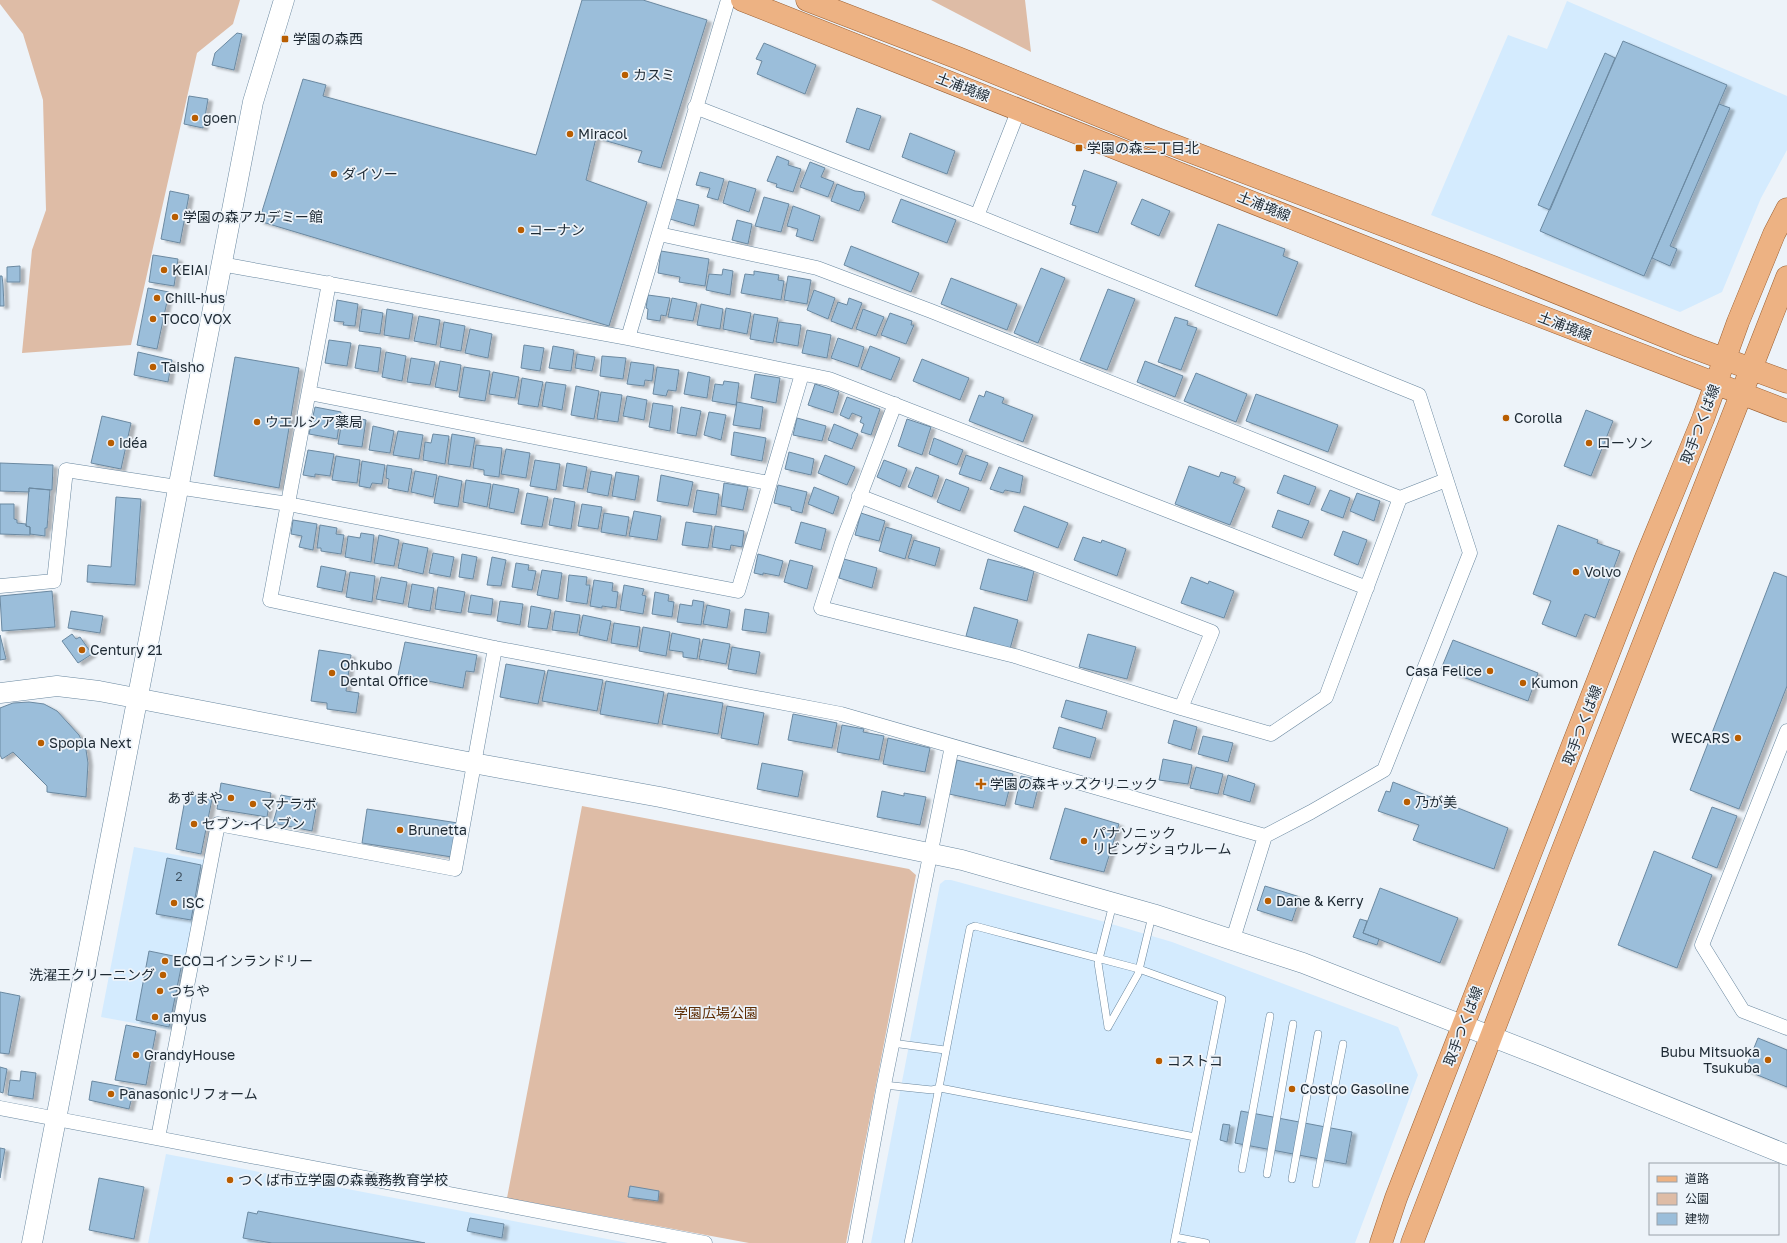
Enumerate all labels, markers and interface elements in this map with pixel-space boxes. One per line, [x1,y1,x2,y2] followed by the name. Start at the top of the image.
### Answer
[293,30,363,47] place label: 学園の森西
[280,34,290,44] marker: 学園の森西
[633,66,675,83] place label: カスミ
[934,69,992,105] street label: 土浦境線
[620,70,630,80] marker: カスミ
[203,109,237,126] place label: goen
[190,113,200,123] marker: goen
[578,125,628,142] place label: Miracol
[565,129,575,139] marker: Miracol
[1087,139,1199,156] place label: 学園の森二丁目北
[1074,143,1084,153] marker: 学園の森二丁目北
[342,165,398,182] place label: ダイソー
[329,169,339,179] marker: ダイソー
[1235,187,1293,224] street label: 土浦境線
[183,208,323,225] place label: 学園の森アカデミー館
[170,212,180,222] marker: 学園の森アカデミー館
[529,221,585,238] place label: コーナン
[516,225,526,235] marker: コーナン
[172,261,208,278] place label: KEIAI
[159,265,169,275] marker: KEIAI
[165,289,225,306] place label: Chill-hus
[152,293,162,303] marker: Chill-hus
[1536,308,1594,344] street label: 土浦境線
[161,310,232,327] place label: TOCO VOX
[148,314,158,324] marker: TOCO VOX
[161,358,205,375] place label: Taisho
[148,362,158,372] marker: Taisho
[1677,382,1723,466] street label: 取手つくば線
[1514,409,1563,426] place label: Corolla
[265,413,363,430] place label: ウエルシア薬局
[1501,413,1511,423] marker: Corolla
[252,417,262,427] marker: ウエルシア薬局
[119,434,147,451] place label: idéa
[1597,434,1653,451] place label: ローソン
[106,438,116,448] marker: idéa
[1584,438,1594,448] marker: ローソン
[1584,563,1621,580] place label: Volvo
[1571,567,1581,577] marker: Volvo
[90,641,163,658] place label: Century 21
[77,645,87,655] marker: Century 21
[340,656,428,689] place label: Ohkubo Dental Office
[1405,662,1482,679] place label: Casa Felice
[1485,666,1495,676] marker: Casa Felice
[327,668,337,678] marker: Ohkubo Dental Office
[1531,674,1578,691] place label: Kumon
[1518,678,1528,688] marker: Kumon
[1559,683,1605,767] street label: 取手つくば線
[1671,729,1730,746] place label: WECARS
[1733,733,1743,743] marker: WECARS
[49,734,132,751] place label: Spopla Next
[36,738,46,748] marker: Spopla Next
[990,775,1158,792] place label: 学園の森キッズクリニック
[975,778,987,790] marker: 学園の森キッズクリニック
[167,789,223,806] place label: あずまや
[226,793,236,803] marker: あずまや
[1415,793,1457,810] place label: 乃が美
[261,795,317,812] place label: マナラボ
[1402,797,1412,807] marker: 乃が美
[248,799,258,809] marker: マナラボ
[202,815,305,832] place label: セブン-イレブン
[189,819,199,829] marker: セブン-イレブン
[408,821,467,838] place label: Brunetta
[1092,824,1232,857] place label: パナソニック リビングショウルーム
[395,825,405,835] marker: Brunetta
[1079,836,1089,846] marker: パナソニック リビングショウルーム
[176,869,183,884] house number: 2
[1276,892,1364,909] place label: Dane & Kerry
[182,894,204,911] place label: iSC
[1263,896,1273,906] marker: Dane & Kerry
[169,898,179,908] marker: iSC
[173,952,313,969] place label: ECOコインランドリー
[160,956,170,966] marker: ECOコインランドリー
[29,966,155,983] place label: 洗濯王クリーニング
[158,970,168,980] marker: 洗濯王クリーニング
[168,982,210,999] place label: つちや
[1440,984,1486,1068] street label: 取手つくば線
[155,986,165,996] marker: つちや
[674,1004,758,1021] park label: 学園広場公園
[163,1008,207,1025] place label: amyus
[150,1012,160,1022] marker: amyus
[1660,1043,1760,1076] place label: Bubu Mitsuoka Tsukuba
[144,1046,235,1063] place label: GrandyHouse
[131,1050,141,1060] marker: GrandyHouse
[1167,1052,1223,1069] place label: コストコ
[1763,1055,1773,1065] marker: Bubu Mitsuoka Tsukuba
[1154,1056,1164,1066] marker: コストコ
[1300,1080,1409,1097] place label: Costco Gasoline
[1287,1084,1297,1094] marker: Costco Gasoline
[119,1085,258,1102] place label: Panasonicリフォーム
[106,1089,116,1099] marker: Panasonicリフォーム
[1649,1163,1779,1235] legend
[238,1171,448,1188] place label: つくば市立学園の森義務教育学校
[1685,1171,1709,1186] text: 道路
[225,1175,235,1185] marker: つくば市立学園の森義務教育学校
[1685,1191,1709,1206] text: 公園
[1685,1211,1709,1226] text: 建物

